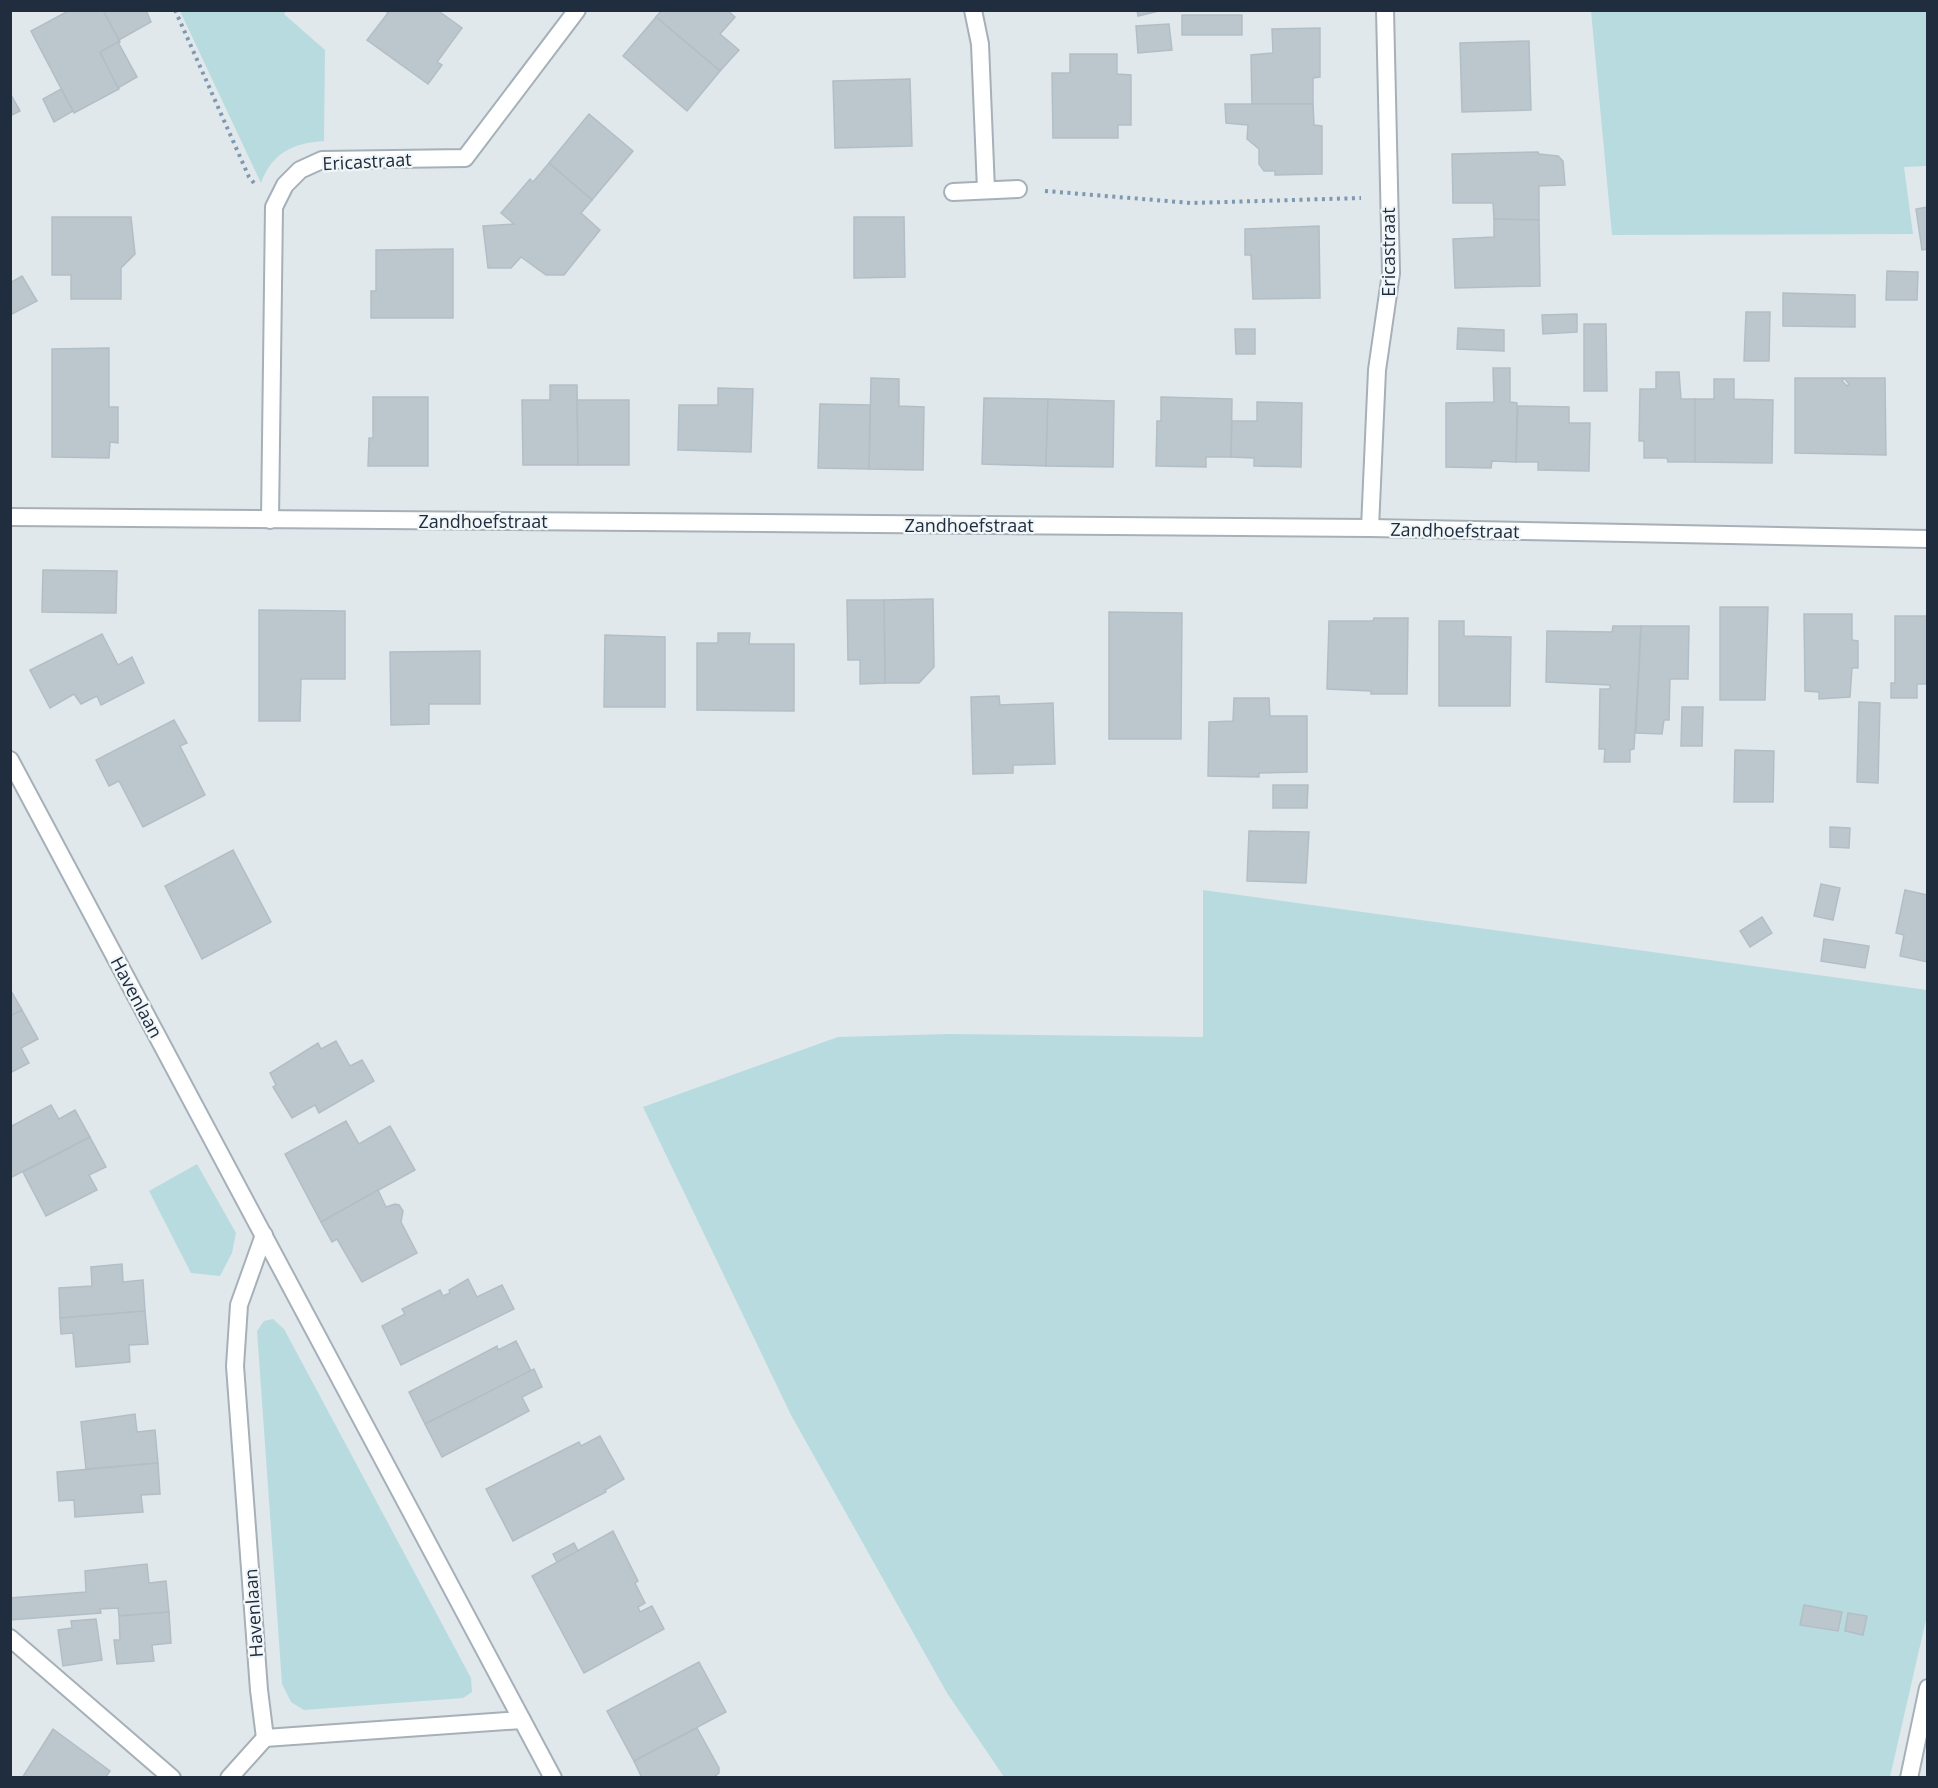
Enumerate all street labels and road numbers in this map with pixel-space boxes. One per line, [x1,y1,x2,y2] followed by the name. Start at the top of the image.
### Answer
[322,147,412,175] street label: Ericastraat
[1376,207,1400,297] street label: Ericastraat
[418,509,548,533] street label: Zandhoefstraat
[904,513,1034,537] street label: Zandhoefstraat
[1390,517,1520,543] street label: Zandhoefstraat
[106,952,168,1042] street label: Havenlaan
[238,1568,268,1658] street label: Havenlaan

